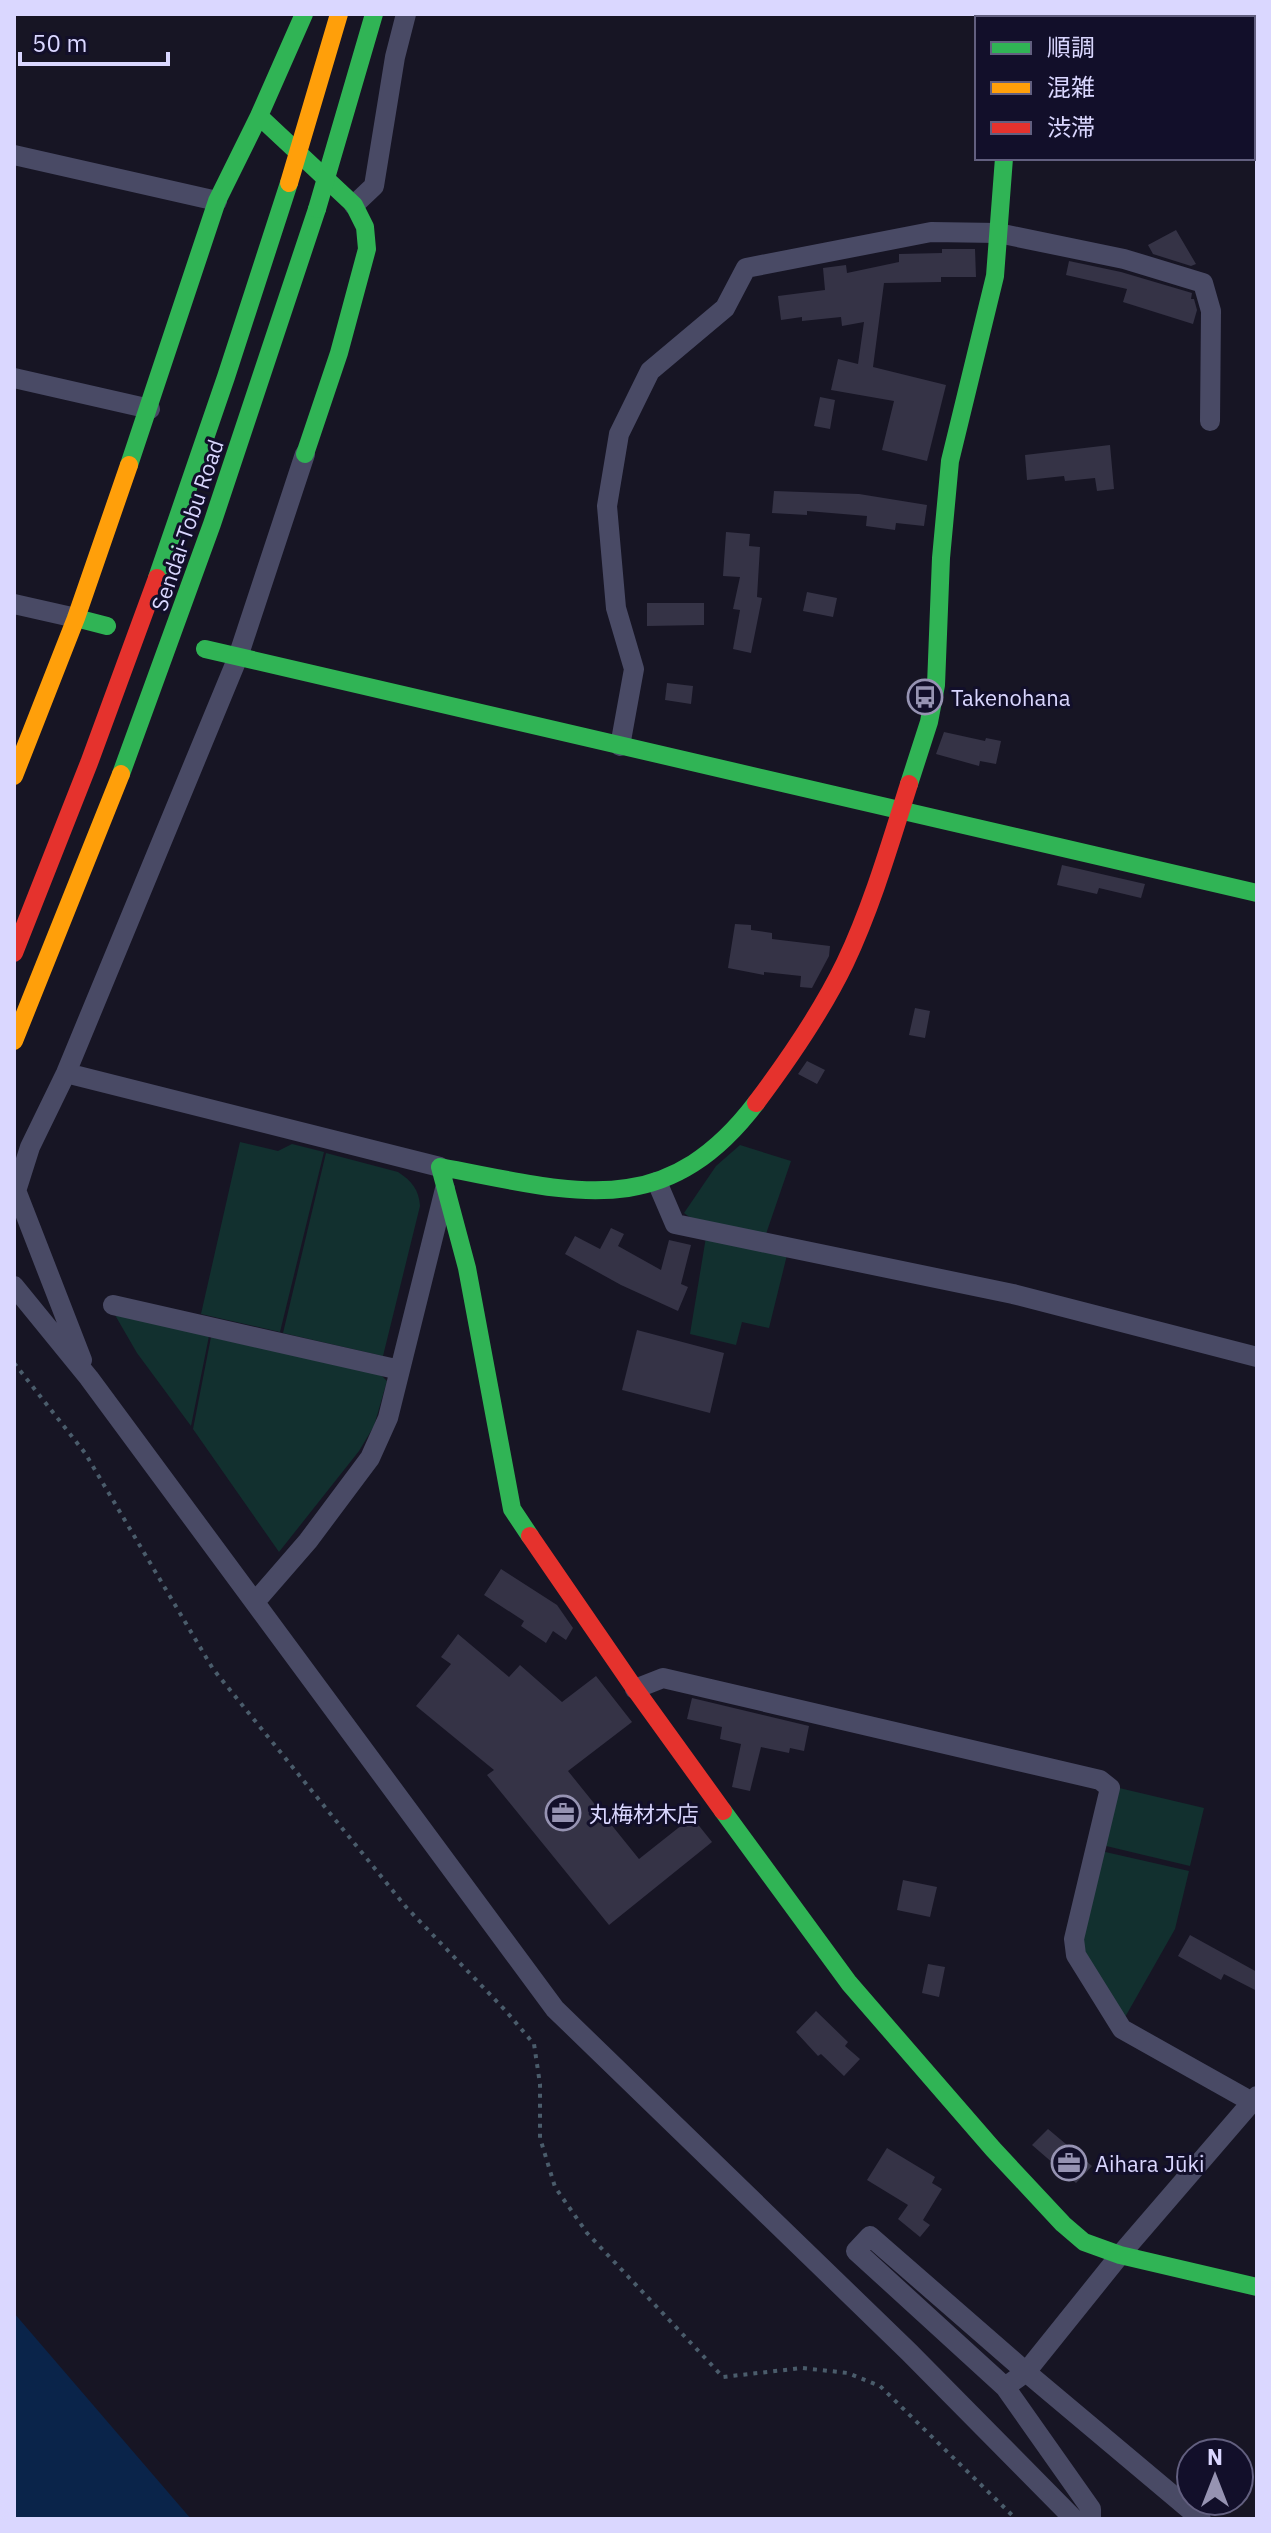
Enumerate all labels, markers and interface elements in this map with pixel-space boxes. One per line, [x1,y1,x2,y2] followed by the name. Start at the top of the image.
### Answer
[20,16,168,66] scale bar
[975,16,1255,160] legend
[32,27,87,59] text: 50 m
[1047,31,1095,63] text: 順調
[1047,71,1095,103] text: 混雑
[1047,111,1095,143] text: 渋滞
[144,435,230,615] street label: Sendai-Tobu Road
[906,678,944,716] bus stop icon: Takenohana
[951,683,1071,712] place label: Takenohana
[544,1794,582,1832] office icon: 丸梅材木店
[589,1799,699,1828] place label: 丸梅材木店
[1050,2144,1088,2182] office icon: Aihara Jūki
[1095,2149,1205,2178] place label: Aihara Jūki
[1175,2437,1255,2517] north arrow
[1207,2442,1223,2471] text: N

